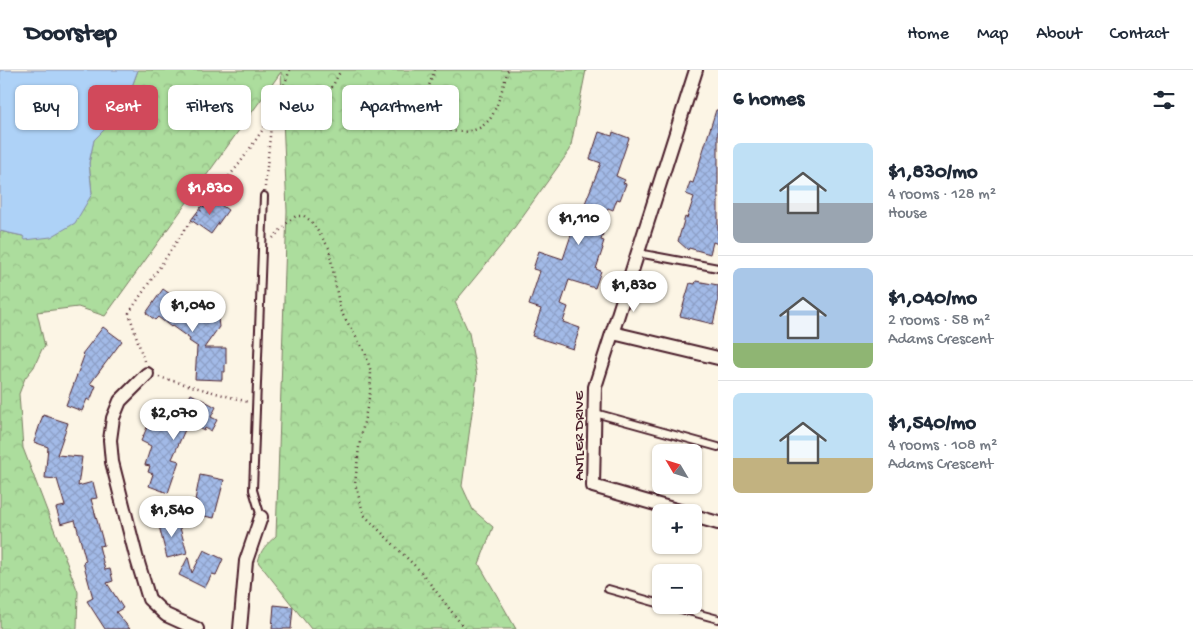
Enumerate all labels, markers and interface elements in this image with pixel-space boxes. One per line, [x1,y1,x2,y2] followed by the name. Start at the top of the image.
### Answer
[25,20,117,49] text: Doorstep
[907,24,949,45] text: Home
[977,24,1008,45] text: Map
[1036,24,1082,45] text: About
[1110,24,1168,45] text: Contact
[15,85,78,130] chip: Buy
[88,85,158,130] chip: Rent
[168,85,251,130] chip: Filters
[261,85,332,130] chip: New
[342,85,459,130] chip: Apartment
[1150,86,1178,114] icon: filters
[733,88,804,113] text: 6 homes
[888,161,978,186] text: $1,830/mo
[773,163,833,223] icon: home
[169,174,251,216] pin: $1,830
[188,180,232,199] text: $1,830
[888,186,996,205] text: 4 rooms · 128 m²
[538,204,620,246] pin: $1,110
[888,205,927,224] text: House
[559,210,599,229] text: $1,110
[593,270,675,313] pin: $1,830
[612,277,656,296] text: $1,830
[888,287,977,312] text: $1,040/mo
[773,288,833,348] icon: home
[152,290,234,333] pin: $1,040
[171,297,215,316] text: $1,040
[888,312,990,331] text: 2 rooms · 58 m²
[888,331,993,350] text: Adams Crescent
[571,391,589,481] street label: ANTLER DRIVE
[133,398,215,441] pin: $2,070
[151,405,197,424] text: $2,070
[888,412,976,437] text: $1,540/mo
[773,413,833,473] icon: home
[888,437,997,456] text: 4 rooms · 108 m²
[652,444,702,494] north arrow
[652,444,702,614] map controls
[888,456,993,475] text: Adams Crescent
[131,496,213,538] pin: $1,540
[150,502,194,521] text: $1,540
[652,504,702,554] button: +
[652,564,702,614] button: −

